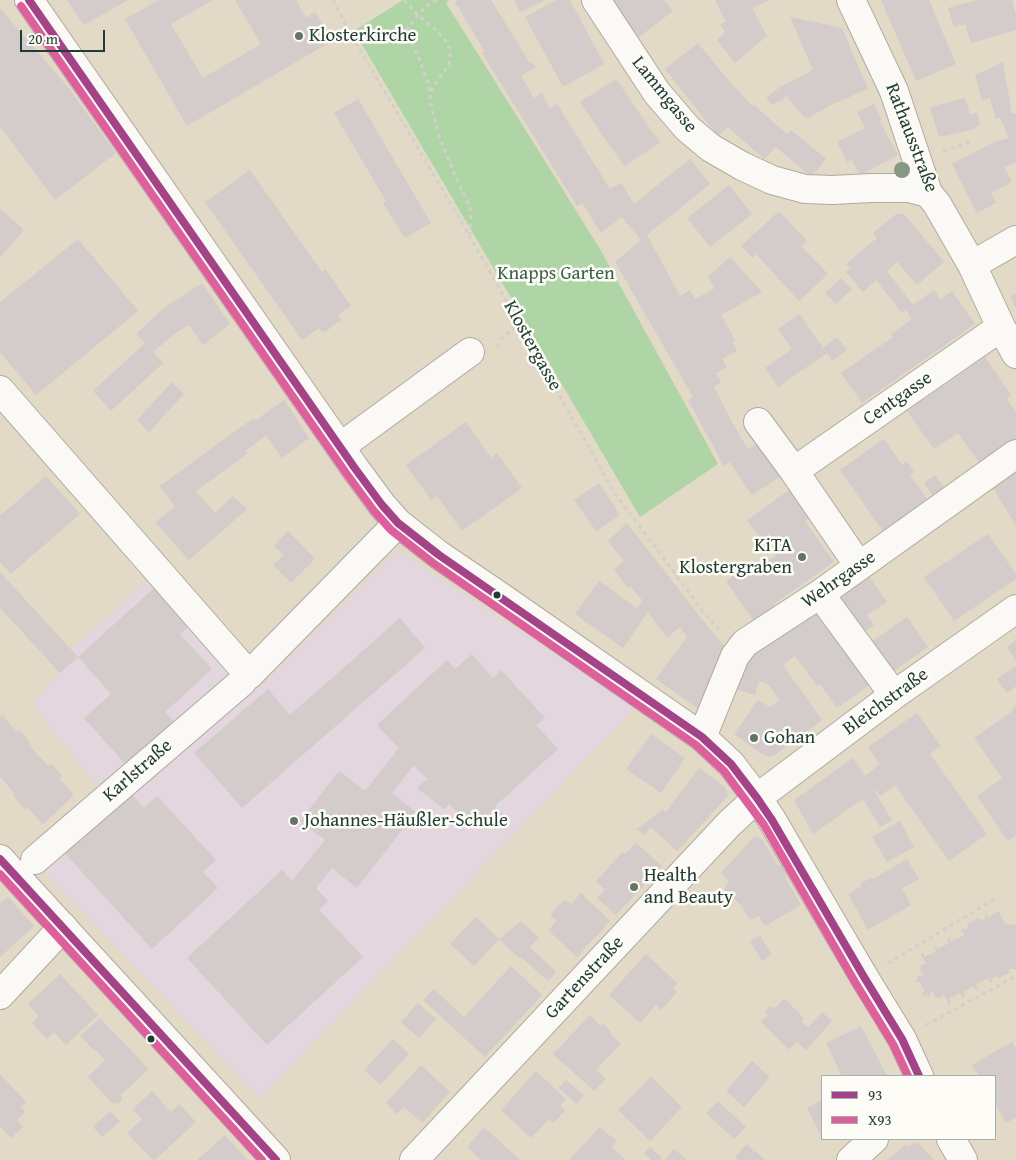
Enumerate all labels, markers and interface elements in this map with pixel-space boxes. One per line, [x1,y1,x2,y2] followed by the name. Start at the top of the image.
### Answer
[22,20,108,52] scale bar
[309,25,417,47] place label: Klosterkirche
[28,28,58,49] text: 20 m
[293,30,305,42] marker: Klosterkirche
[626,52,702,138] street label: Lammgasse
[880,80,942,196] street label: Rathausstraße
[497,263,615,285] park label: Knapps Garten
[498,297,566,395] street label: Klostergasse
[859,367,937,431] street label: Centgasse
[679,535,792,579] place label: KiTA Klostergraben
[798,546,880,614] street label: Wehrgasse
[796,551,808,563] marker: KiTA Klostergraben
[492,590,502,600] unlabelled marker
[839,663,933,741] street label: Bleichstraße
[764,727,815,749] place label: Gohan
[748,732,760,744] marker: Gohan
[99,735,177,807] street label: Karlstraße
[304,810,508,832] place label: Johannes-Häußler-Schule
[288,815,300,827] marker: Johannes-Häußler-Schule
[644,865,733,909] place label: Health and Beauty
[628,881,640,893] marker: Health and Beauty
[541,932,629,1024] street label: Gartenstraße
[146,1034,156,1044] unlabelled marker
[821,1075,996,1140] legend
[868,1084,882,1105] text: 93
[868,1109,892,1130] text: X93

